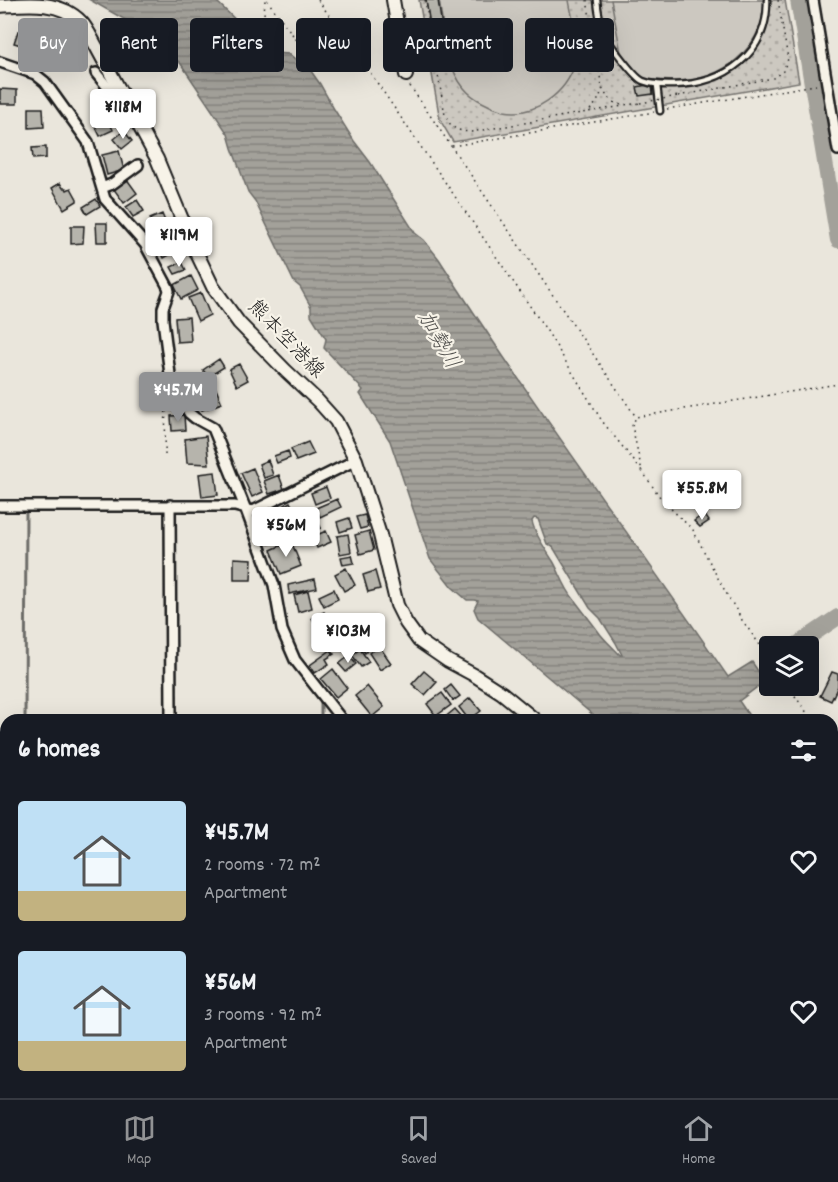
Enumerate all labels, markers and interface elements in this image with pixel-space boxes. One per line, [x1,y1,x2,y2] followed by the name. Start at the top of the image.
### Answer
[18,18,88,72] chip: Buy
[100,18,178,72] chip: Rent
[190,18,284,72] chip: Filters
[296,18,371,72] chip: New
[383,18,513,72] chip: Apartment
[525,18,614,72] chip: House
[81,89,165,140] pin: ¥118M
[104,94,142,122] text: ¥118M
[137,217,221,268] pin: ¥119M
[159,222,199,250] text: ¥119M
[240,294,330,386] street label: 熊本空港線
[408,306,466,376] water label: 加勢川
[129,372,227,423] pin: ¥45.7M
[153,377,203,405] text: ¥45.7M
[653,470,751,521] pin: ¥55.8M
[676,475,728,503] text: ¥55.8M
[250,507,322,558] pin: ¥56M
[266,512,306,540] text: ¥56M
[306,613,390,664] pin: ¥103M
[325,618,371,646] text: ¥103M
[759,636,819,696] map controls
[759,636,819,696] button: layers
[18,732,100,769] text: 6 homes
[787,734,820,767] icon: filters
[204,815,269,852] text: ¥45.7M
[66,825,138,897] icon: home
[787,845,820,878] icon: heart
[204,852,320,880] text: 2 rooms · 72 m²
[204,880,287,908] text: Apartment
[204,965,257,1002] text: ¥56M
[66,975,138,1047] icon: home
[787,995,820,1028] icon: heart
[204,1002,322,1030] text: 3 rooms · 92 m²
[204,1030,287,1058] text: Apartment
[123,1112,156,1171] tab: Map
[401,1112,437,1171] tab: Saved
[682,1112,715,1171] tab: Home

